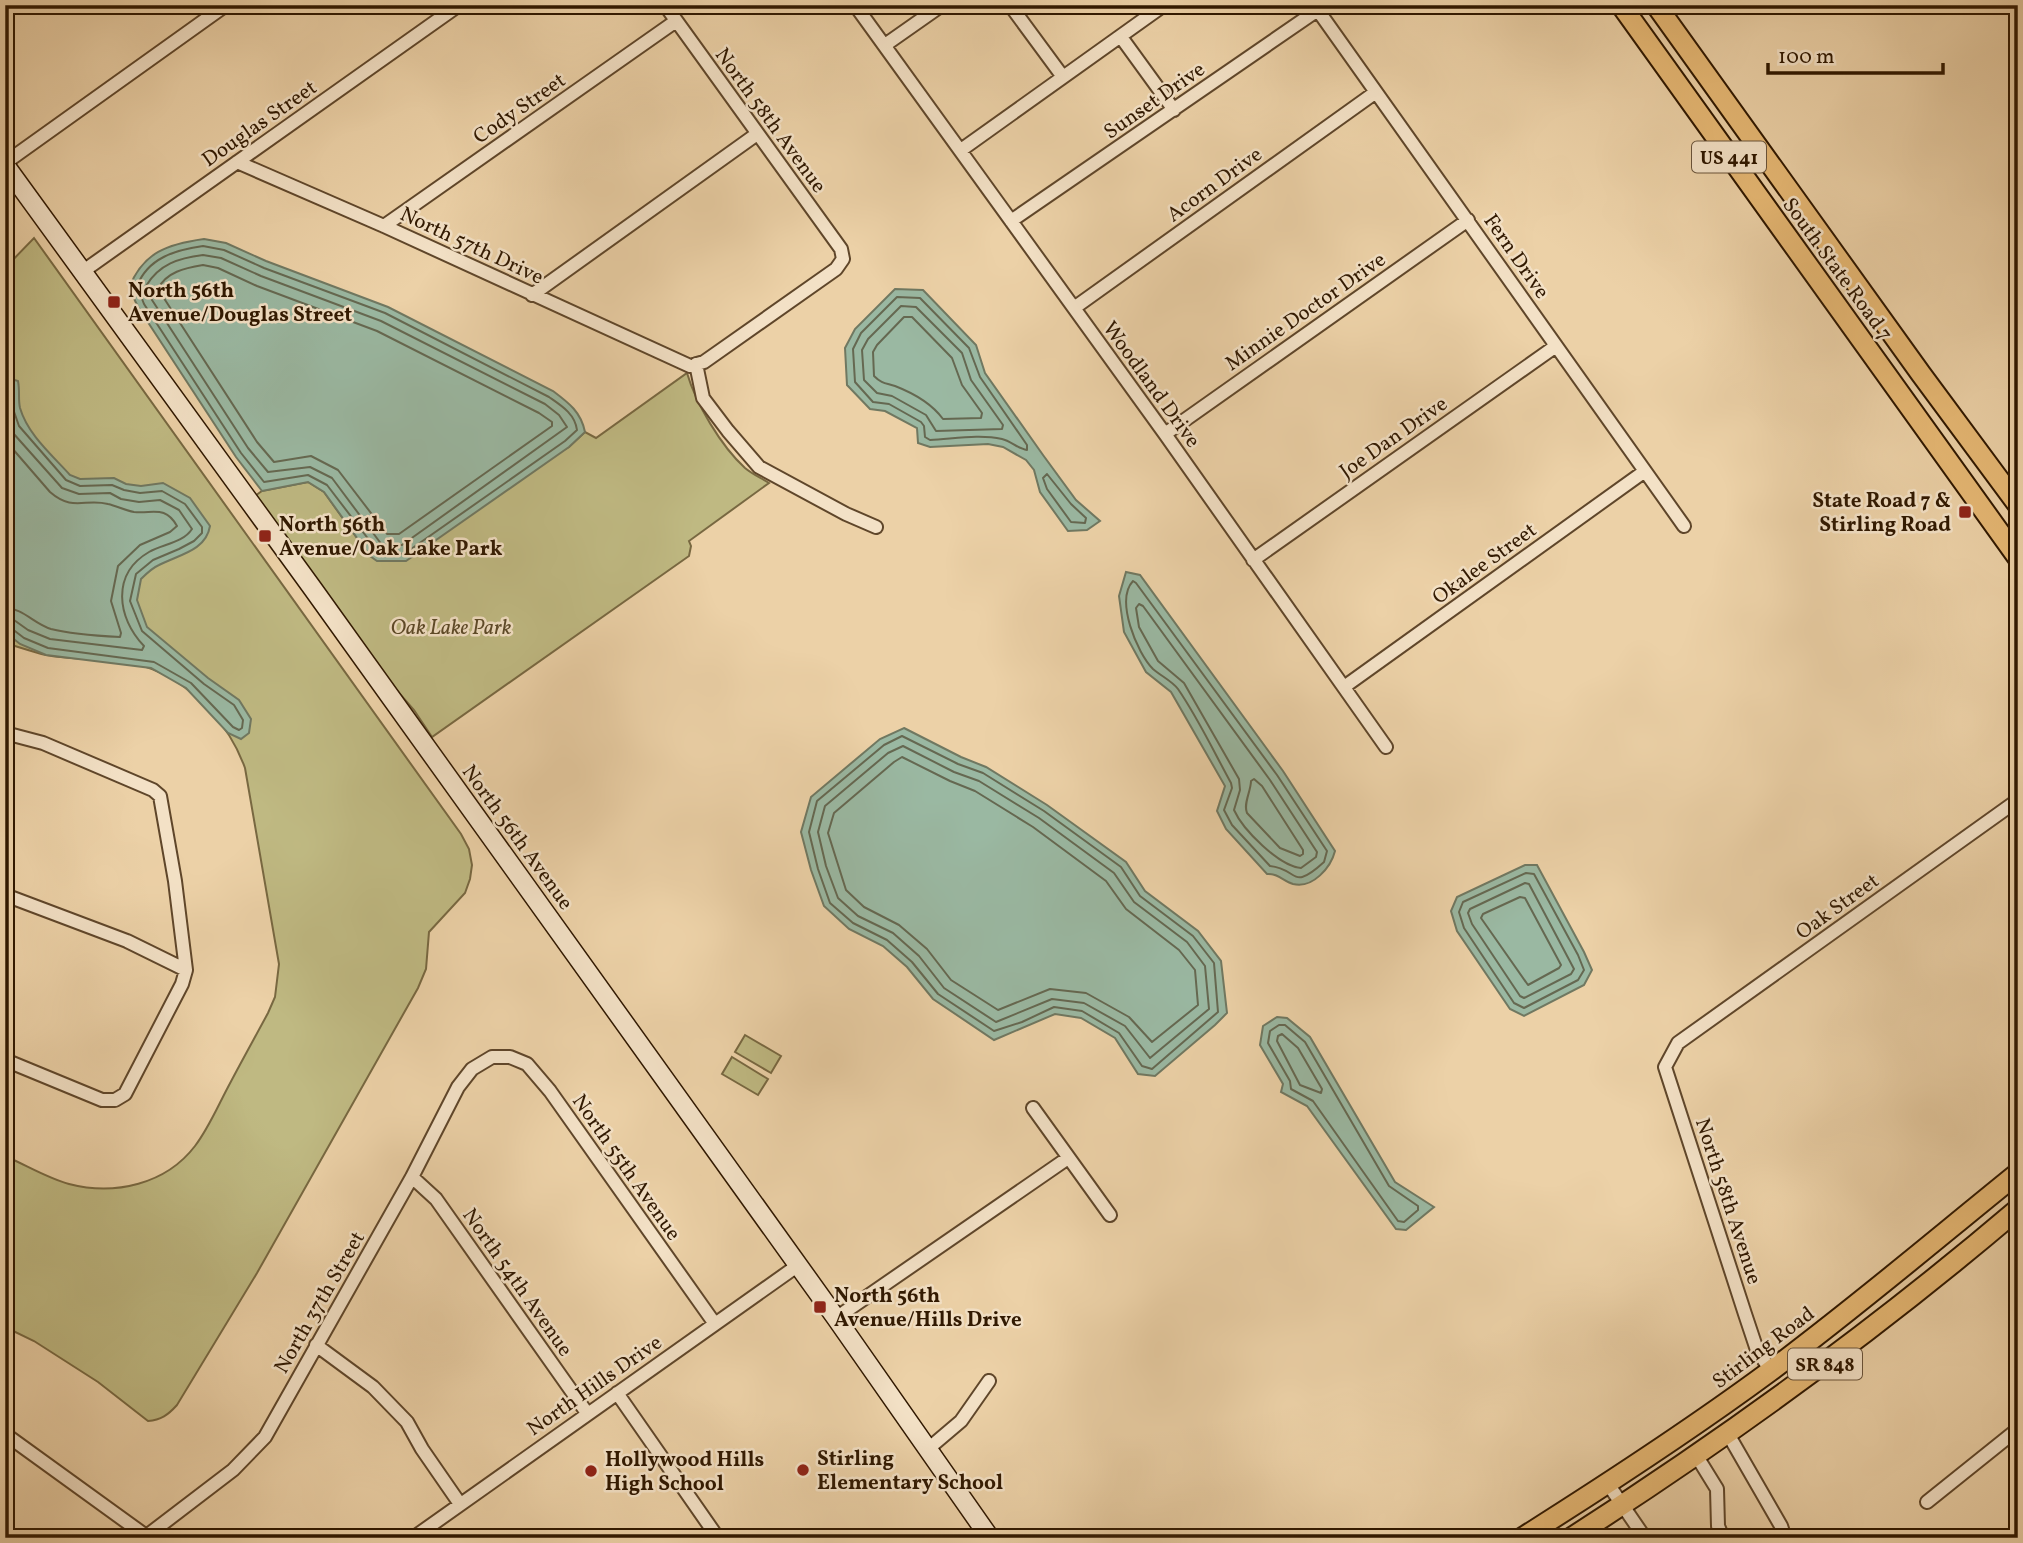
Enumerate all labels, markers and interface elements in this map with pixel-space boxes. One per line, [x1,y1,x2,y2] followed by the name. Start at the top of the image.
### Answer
[1768,32,1942,76] scale bar
[707,42,832,199] street label: North 58th Avenue
[1778,43,1835,72] text: 100 m
[1098,56,1211,147] street label: Sunset Drive
[468,67,572,152] street label: Cody Street
[197,74,323,175] street label: Douglas Street
[1161,141,1269,230] street label: Acorn Drive
[1692,141,1766,172] road number: US 441
[1775,192,1899,348] street label: South State Road 7
[395,200,548,292] street label: North 57th Drive
[1476,209,1556,305] street label: Fern Drive
[1220,246,1392,379] street label: Minnie Doctor Drive
[128,277,352,330] place label: North 56th Avenue/Douglas Street
[106,294,122,310] marker: North 56th Avenue/Douglas Street
[1095,316,1207,454] street label: Woodland Drive
[1334,390,1454,486] street label: Joe Dan Drive
[1812,487,1951,540] place label: State Road 7 & Stirling Road
[1957,504,1973,520] marker: State Road 7 & Stirling Road
[279,511,503,564] place label: North 56th Avenue/Oak Lake Park
[1427,516,1543,612] street label: Okalee Street
[257,528,273,544] marker: North 56th Avenue/Oak Lake Park
[391,614,512,643] park label: Oak Lake Park
[454,759,579,916] street label: North 56th Avenue
[1790,867,1885,947] street label: Oak Street
[564,1089,687,1247] street label: North 55th Avenue
[1687,1115,1768,1288] street label: North 58th Avenue
[455,1203,579,1363] street label: North 54th Avenue
[268,1226,373,1379] street label: North 37th Street
[834,1282,1022,1335] place label: North 56th Avenue/Hills Drive
[812,1299,828,1315] marker: North 56th Avenue/Hills Drive
[1707,1300,1821,1396] street label: Stirling Road
[521,1329,668,1444] street label: North Hills Drive
[1788,1348,1862,1380] road number: SR 848
[817,1445,1003,1498] place label: Stirling Elementary School
[605,1446,764,1499] place label: Hollywood Hills High School
[795,1462,811,1478] marker: Stirling Elementary School
[583,1463,599,1479] marker: Hollywood Hills High School

